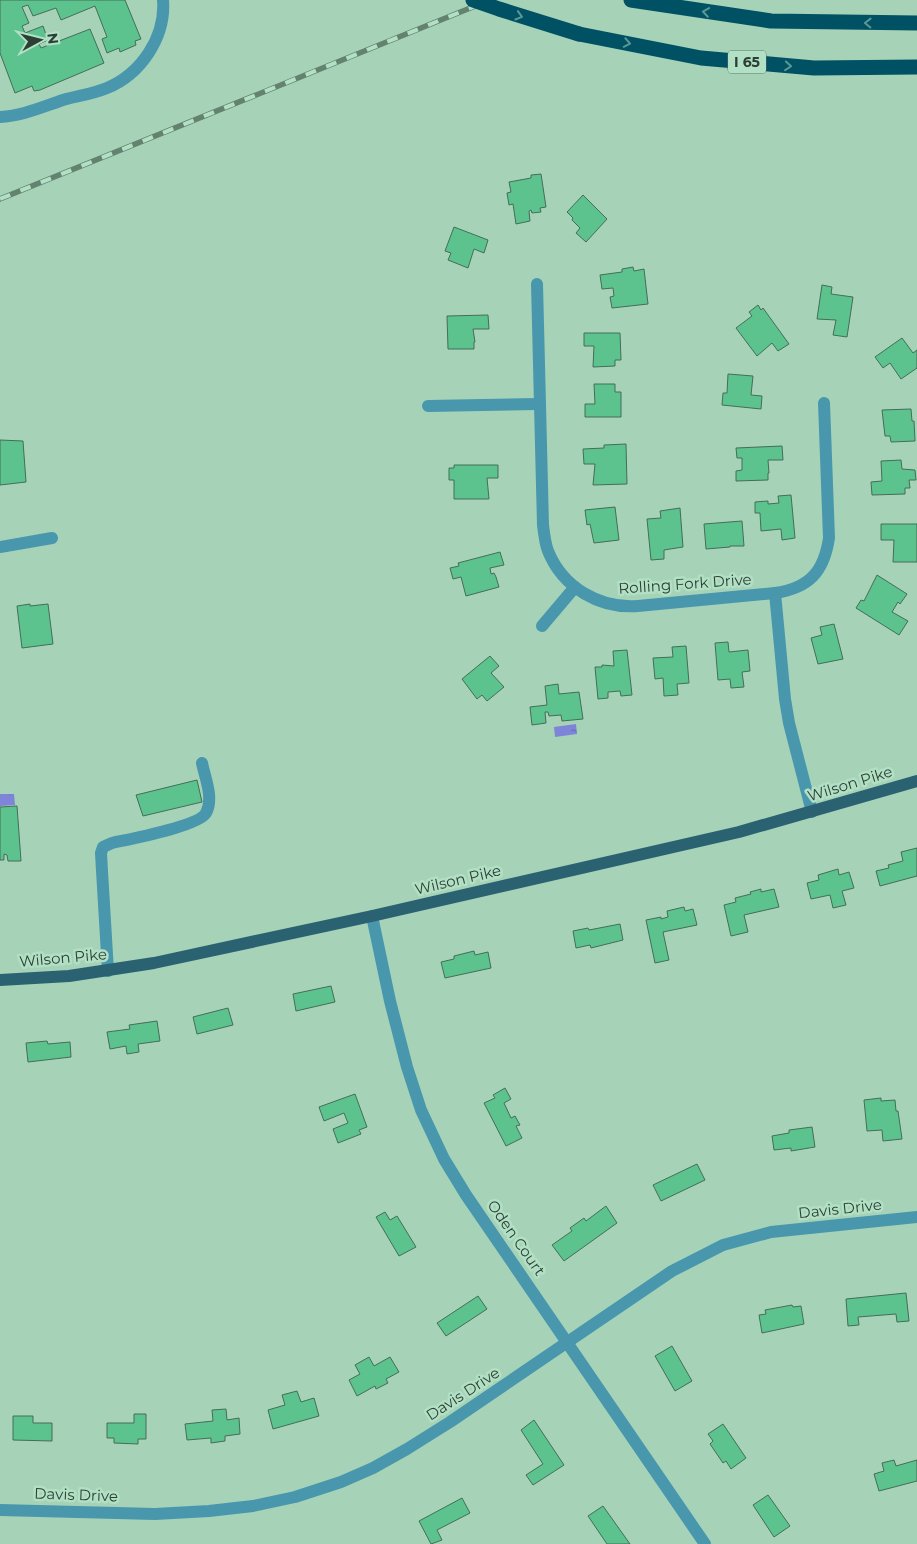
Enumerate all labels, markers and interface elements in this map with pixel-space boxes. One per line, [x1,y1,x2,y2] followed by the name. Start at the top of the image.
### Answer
[702,7,710,18] one-way arrow
[515,10,523,20] one-way arrow
[15,15,65,65] north arrow
[864,18,872,28] one-way arrow
[43,32,63,45] text: N
[623,38,631,48] one-way arrow
[728,51,766,74] road number: I 65
[784,60,792,71] one-way arrow
[618,569,752,598] street label: Rolling Fork Drive
[805,762,895,805] street label: Wilson Pike
[413,860,503,899] street label: Wilson Pike
[18,944,108,971] street label: Wilson Pike
[797,1195,883,1222] street label: Davis Drive
[483,1196,549,1279] street label: Oden Court
[422,1363,503,1424] street label: Davis Drive
[34,1484,118,1505] street label: Davis Drive

